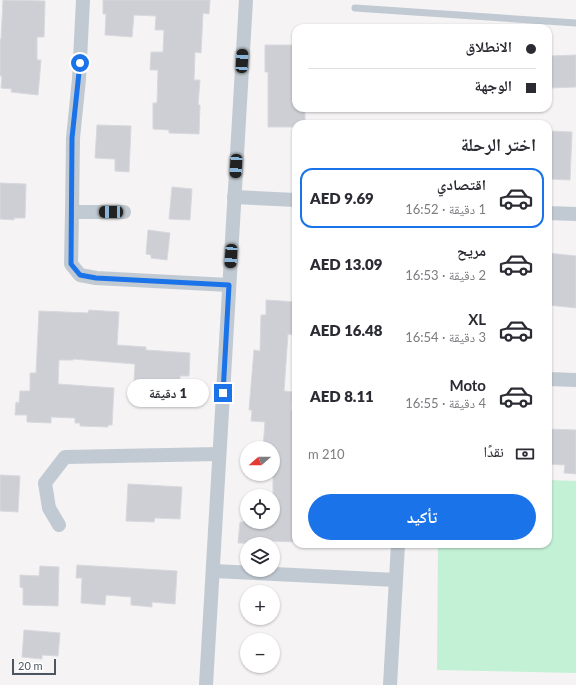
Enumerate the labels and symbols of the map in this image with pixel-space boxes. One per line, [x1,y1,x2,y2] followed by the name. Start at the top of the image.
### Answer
[235,49,249,73] car
[71,54,89,72] route start
[229,154,243,178] car
[99,206,123,218] car
[224,244,238,268] car
[127,379,209,407] callout: 1 دقيقة
[214,384,232,402] route end
[240,441,280,481] north arrow
[12,657,56,676] scale bar

